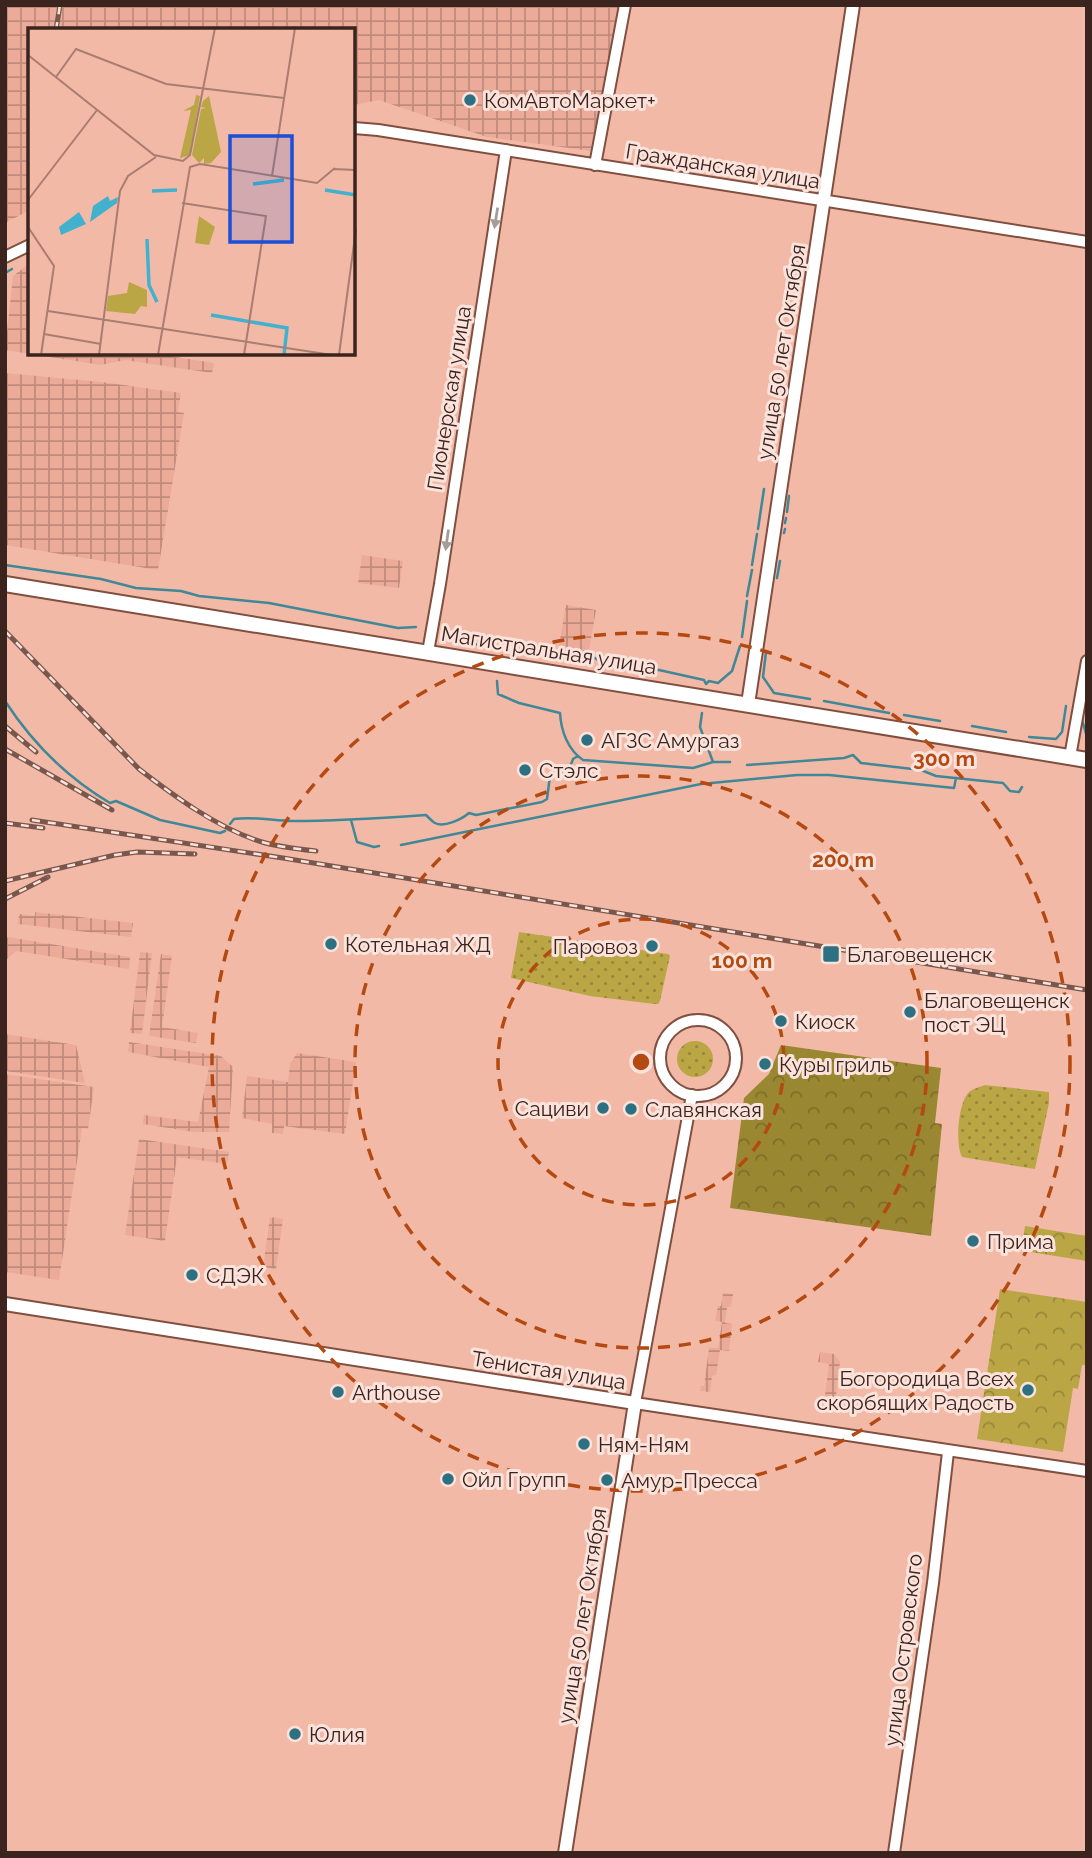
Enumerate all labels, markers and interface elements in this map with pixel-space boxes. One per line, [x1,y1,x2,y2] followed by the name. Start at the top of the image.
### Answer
[28,28,355,355] inset map
[484,88,656,113] place label: КомАвтоМаркет+
[462,92,478,108] marker: КомАвтоМаркет+
[624,138,822,194] street label: Гражданская улица
[490,207,501,229] one-way arrow
[752,242,810,462] street label: улица 50 лет Октября
[422,304,476,492] street label: Пионерская улица
[441,529,452,551] one-way arrow
[440,621,658,679] street label: Магистральная улица
[601,728,739,753] place label: АГЗС Амургаз
[579,732,595,748] marker: АГЗС Амургаз
[913,746,975,771] text: 300 m
[539,758,599,783] place label: Стэлс
[517,762,533,778] marker: Стэлс
[812,847,874,872] text: 200 m
[345,932,491,957] place label: Котельная ЖД
[553,934,638,959] place label: Паровоз
[323,936,339,952] marker: Котельная ЖД
[644,938,660,954] marker: Паровоз
[847,942,993,967] place label: Благовещенск
[821,944,841,964] marker: Благовещенск
[712,948,772,973] text: 100 m
[924,988,1070,1037] place label: Благовещенск пост ЭЦ
[902,1004,918,1020] marker: Благовещенск пост ЭЦ
[795,1009,856,1034] place label: Киоск
[773,1013,789,1029] marker: Киоск
[629,1050,653,1074] centre of rings
[779,1052,892,1077] place label: Куры гриль
[757,1056,773,1072] marker: Куры гриль
[515,1096,589,1121] place label: Сациви
[645,1097,762,1122] place label: Славянская
[595,1100,611,1116] marker: Сациви
[623,1101,639,1117] marker: Славянская
[987,1229,1054,1254] place label: Прима
[965,1233,981,1249] marker: Прима
[206,1263,264,1288] place label: СДЭК
[184,1267,200,1283] marker: СДЭК
[470,1345,628,1395] street label: Тенистая улица
[816,1366,1014,1415] place label: Богородица Всех скорбящих Радость
[352,1380,440,1405] place label: Arthouse
[1020,1382,1036,1398] marker: Богородица Всех скорбящих Радость
[330,1384,346,1400] marker: Arthouse
[598,1432,689,1457] place label: Ням-Ням
[576,1436,592,1452] marker: Ням-Ням
[462,1467,566,1492] place label: Ойл Групп
[621,1468,758,1493] place label: Амур-Пресса
[440,1471,456,1487] marker: Ойл Групп
[599,1472,615,1488] marker: Амур-Пресса
[553,1506,611,1726] street label: улица 50 лет Октября
[879,1552,927,1748] street label: улица Островского
[309,1722,365,1747] place label: Юлия
[287,1726,303,1742] marker: Юлия

